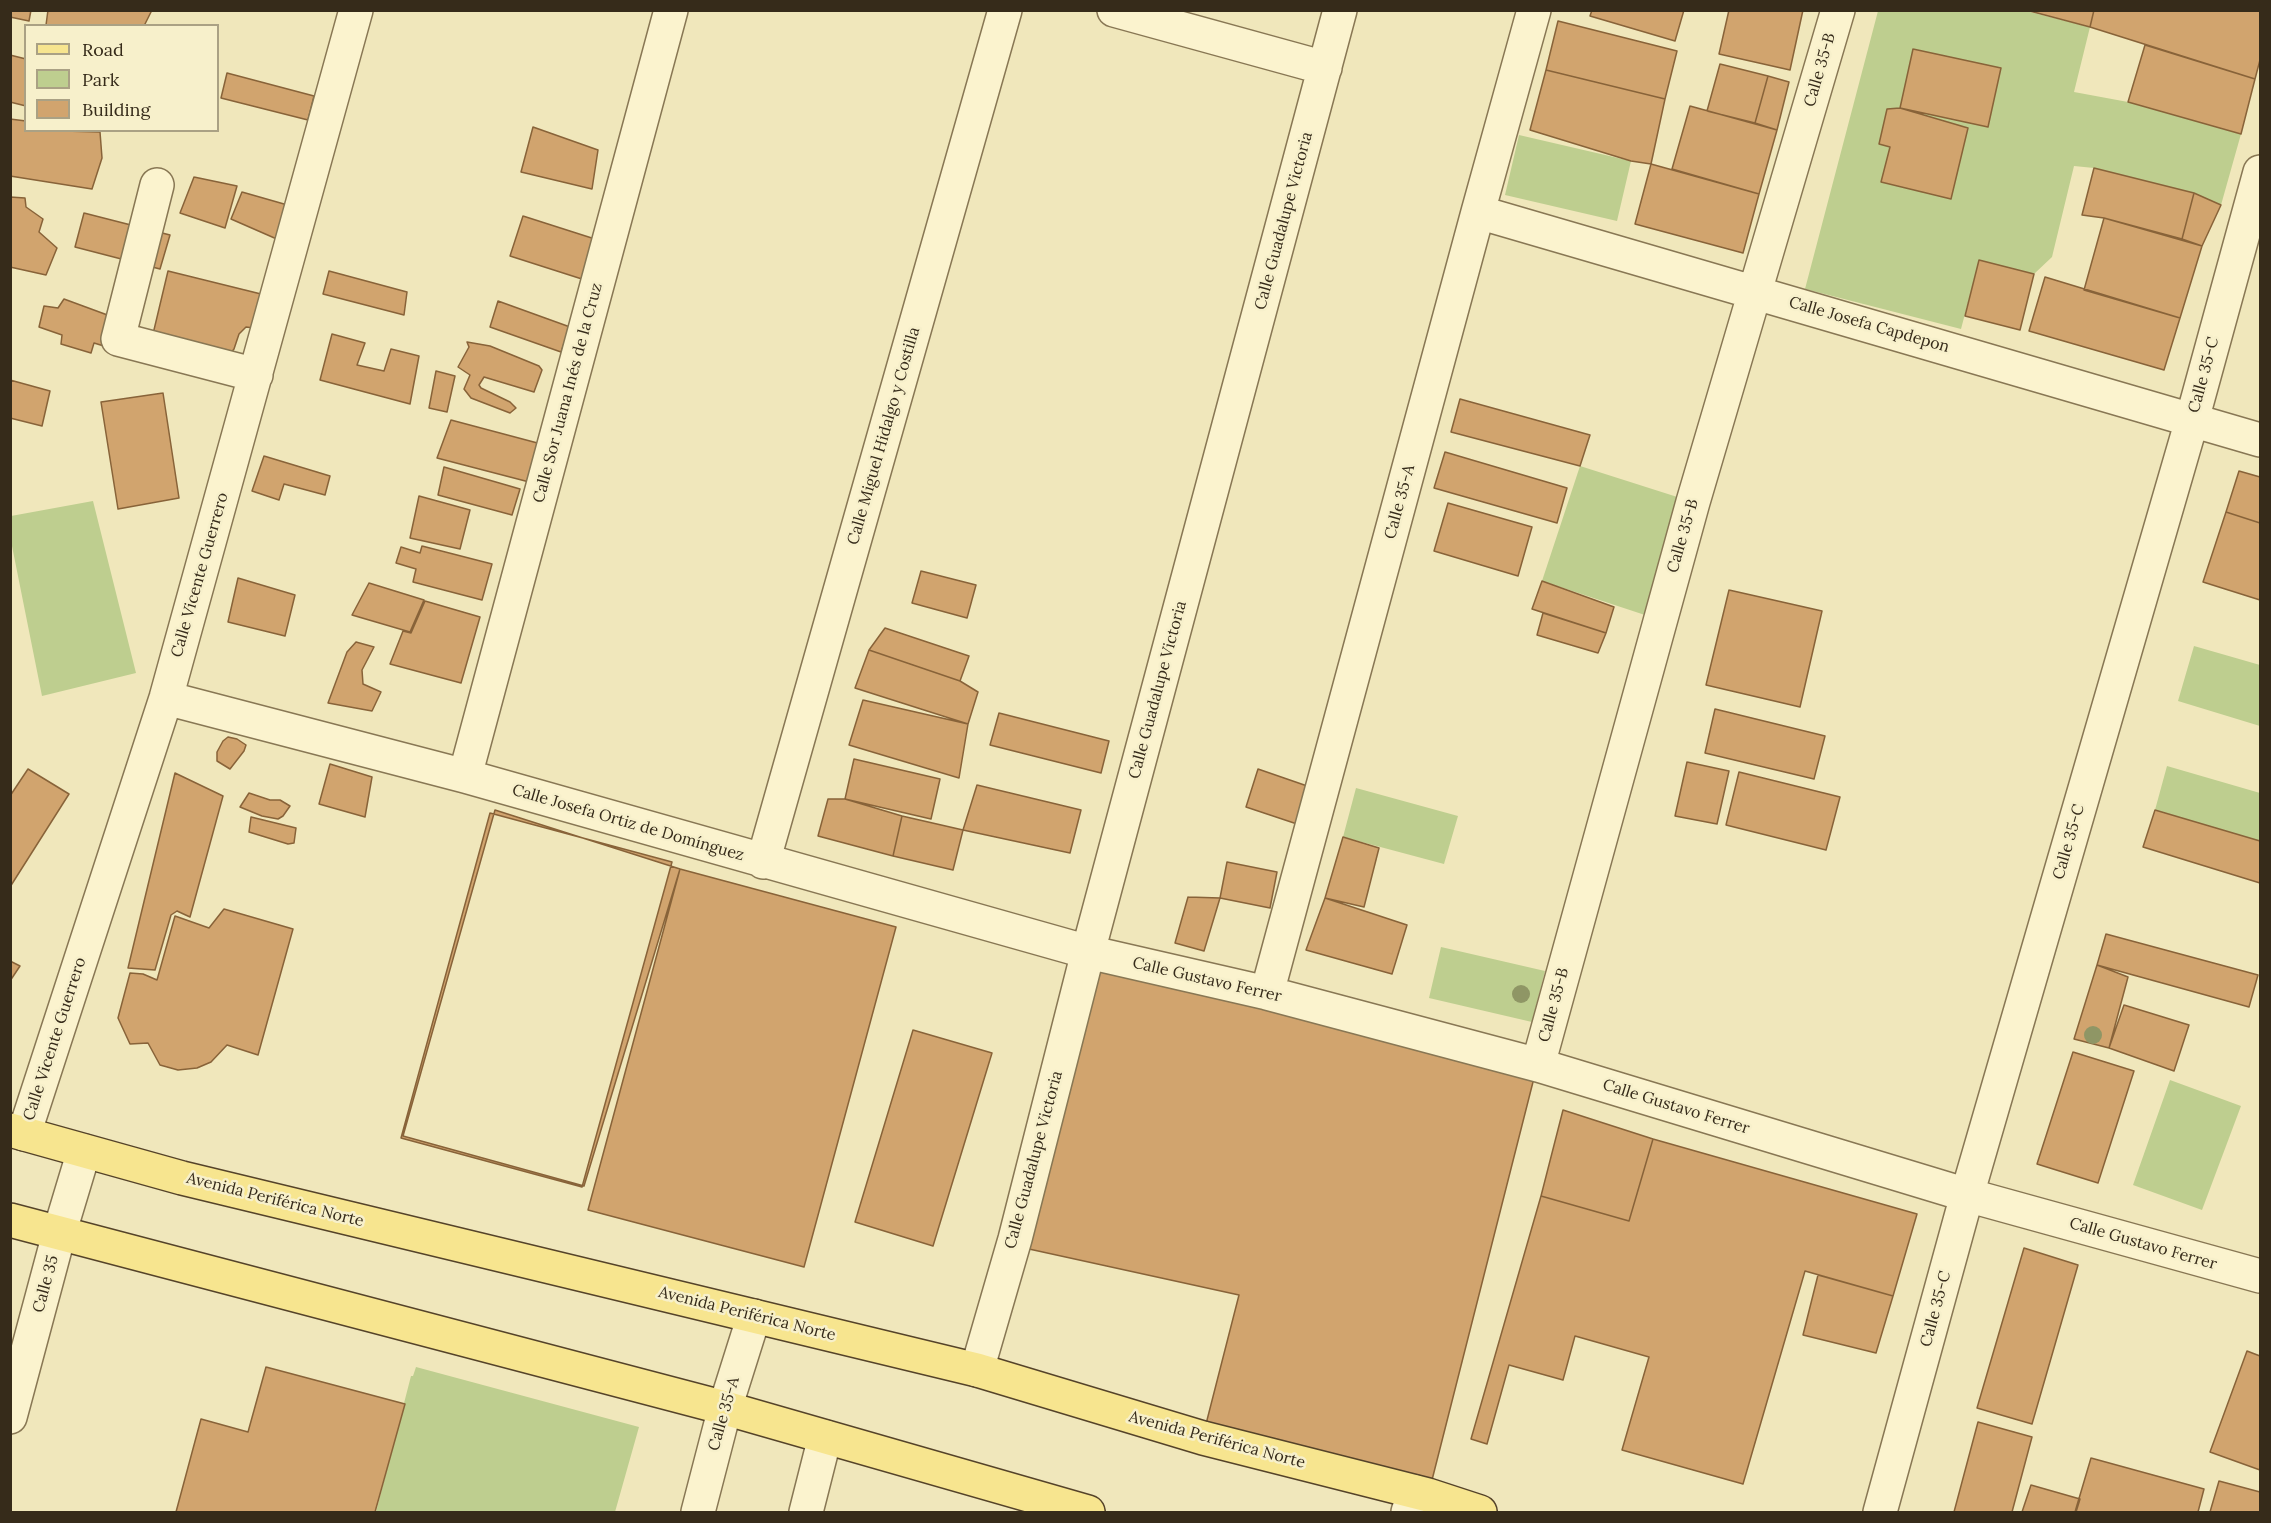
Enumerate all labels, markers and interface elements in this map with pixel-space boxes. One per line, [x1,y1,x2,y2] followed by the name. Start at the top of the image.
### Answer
[24,24,219,132] legend
[1800,31,1840,109] street label: Calle 35-B
[82,38,124,61] text: Road
[82,68,119,91] text: Park
[82,98,150,121] text: Building
[1251,130,1317,312] street label: Calle Guadalupe Victoria
[529,281,607,505] street label: Calle Sor Juana Inés de la Cruz
[1787,293,1951,357] street label: Calle Josefa Capdepon
[844,325,924,547] street label: Calle Miguel Hidalgo y Costilla
[2185,335,2223,415] street label: Calle 35-C
[1381,463,1419,541] street label: Calle 35-A
[167,490,233,660] street label: Calle Vicente Guerrero
[1663,497,1703,575] street label: Calle 35-B
[1125,599,1191,781] street label: Calle Guadalupe Victoria
[510,781,746,865] street label: Calle Josefa Ortiz de Domínguez
[2049,802,2089,882] street label: Calle 35-C
[1131,953,1283,1007] street label: Calle Gustavo Ferrer
[20,955,90,1123] street label: Calle Vicente Guerrero
[1535,966,1573,1044] street label: Calle 35-B
[1001,1069,1067,1251] street label: Calle Guadalupe Victoria
[1600,1076,1752,1138] street label: Calle Gustavo Ferrer
[184,1169,366,1231] street label: Avenida Periférica Norte
[2067,1214,2219,1274] street label: Calle Gustavo Ferrer
[29,1253,63,1315] street label: Calle 35
[1917,1269,1955,1349] street label: Calle 35-C
[656,1283,838,1345] street label: Avenida Periférica Norte
[704,1375,744,1453] street label: Calle 35-A
[1127,1407,1307,1473] street label: Avenida Periférica Norte

